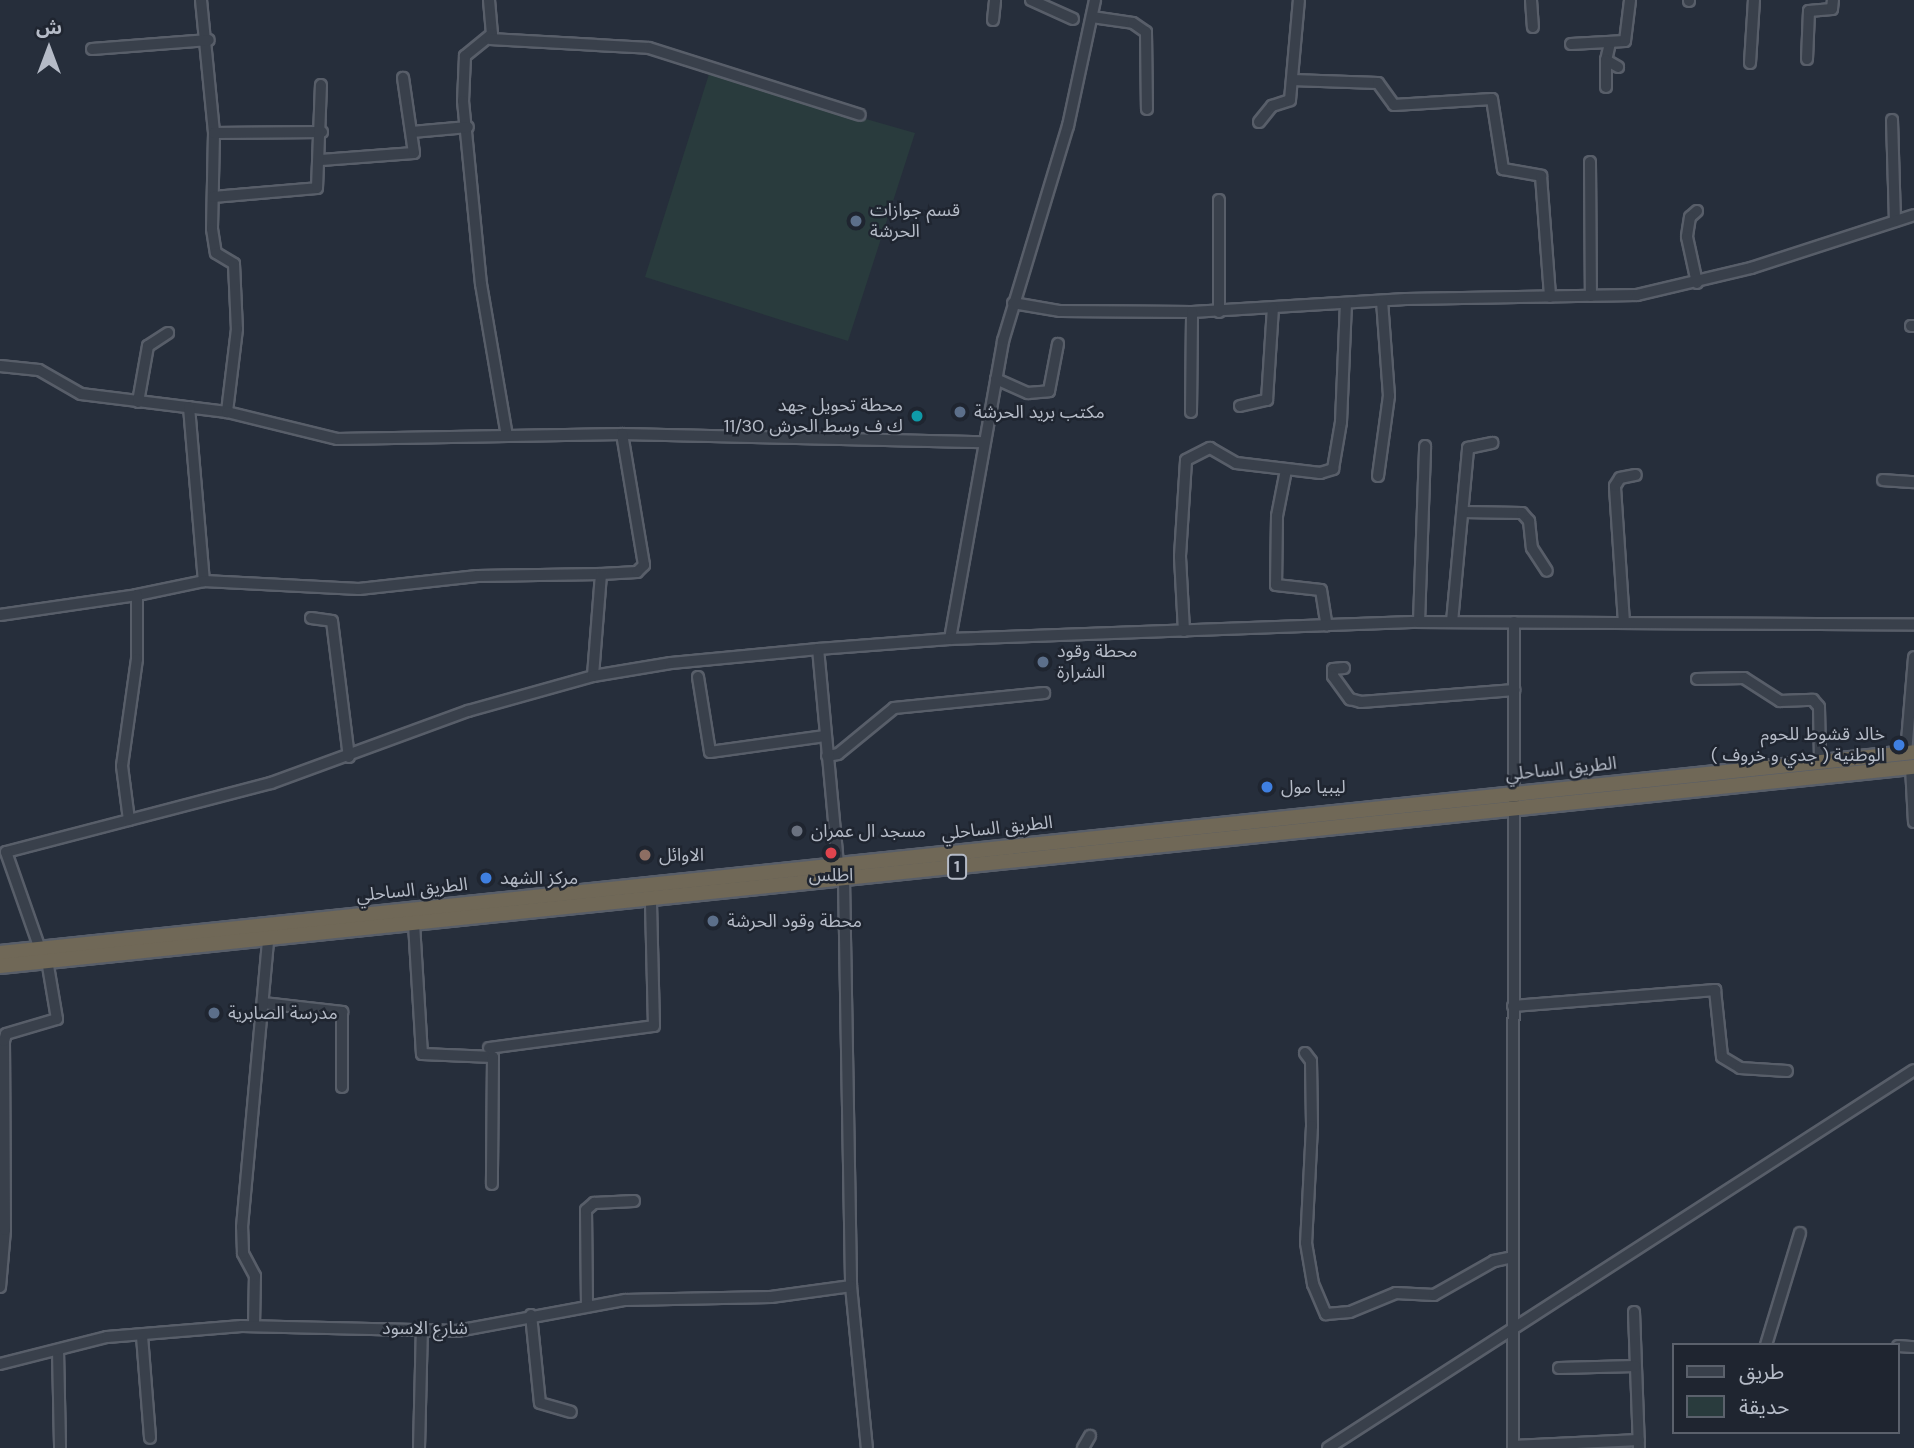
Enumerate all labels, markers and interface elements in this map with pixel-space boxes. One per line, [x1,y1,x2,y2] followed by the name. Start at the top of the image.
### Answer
[14,14,84,84] north arrow
[36,15,62,40] text: ش
[870,200,960,242] place label: قسم جوازات الحرشة
[848,213,864,229] marker: قسم جوازات الحرشة
[724,395,903,438] place label: محطة تحويل جهد 11/30 ك ف وسط الحرش
[974,401,1105,423] place label: مكتب بريد الحرشة
[952,404,968,420] marker: مكتب بريد الحرشة
[909,408,925,424] marker: محطة تحويل جهد 11/30 ك ف وسط الحرش
[1057,641,1137,684] place label: محطة وقود الشرارة
[1035,654,1051,670] marker: محطة وقود الشرارة
[1711,724,1885,766] place label: خالد قشوط للحوم الوطنية ( جدي و خروف )
[1891,737,1907,753] marker: خالد قشوط للحوم الوطنية ( جدي و خروف )
[1504,752,1618,786] street label: الطريق الساحلي
[1281,776,1346,798] place label: ليبيا مول
[1259,779,1275,795] marker: ليبيا مول
[940,811,1054,845] street label: الطريق الساحلي
[811,820,926,842] place label: مسجد ال عمران
[789,823,805,839] marker: مسجد ال عمران
[659,844,704,866] place label: الاوائل
[823,845,839,861] marker: اطلس
[637,847,653,863] marker: الاوائل
[946,854,968,880] road number: 1
[809,864,853,886] place label: اطلس
[500,867,578,889] place label: مركز الشهد
[478,870,494,886] marker: مركز الشهد
[355,873,469,907] street label: الطريق الساحلي
[727,910,862,932] place label: محطة وقود الحرشة
[705,913,721,929] marker: محطة وقود الحرشة
[228,1002,338,1024] place label: مدرسة الصابرية
[206,1005,222,1021] marker: مدرسة الصابرية
[382,1317,468,1339] street label: شارع الاسود
[1672,1343,1900,1434] legend
[1739,1358,1784,1386] text: طريق
[1739,1393,1789,1421] text: حديقة

